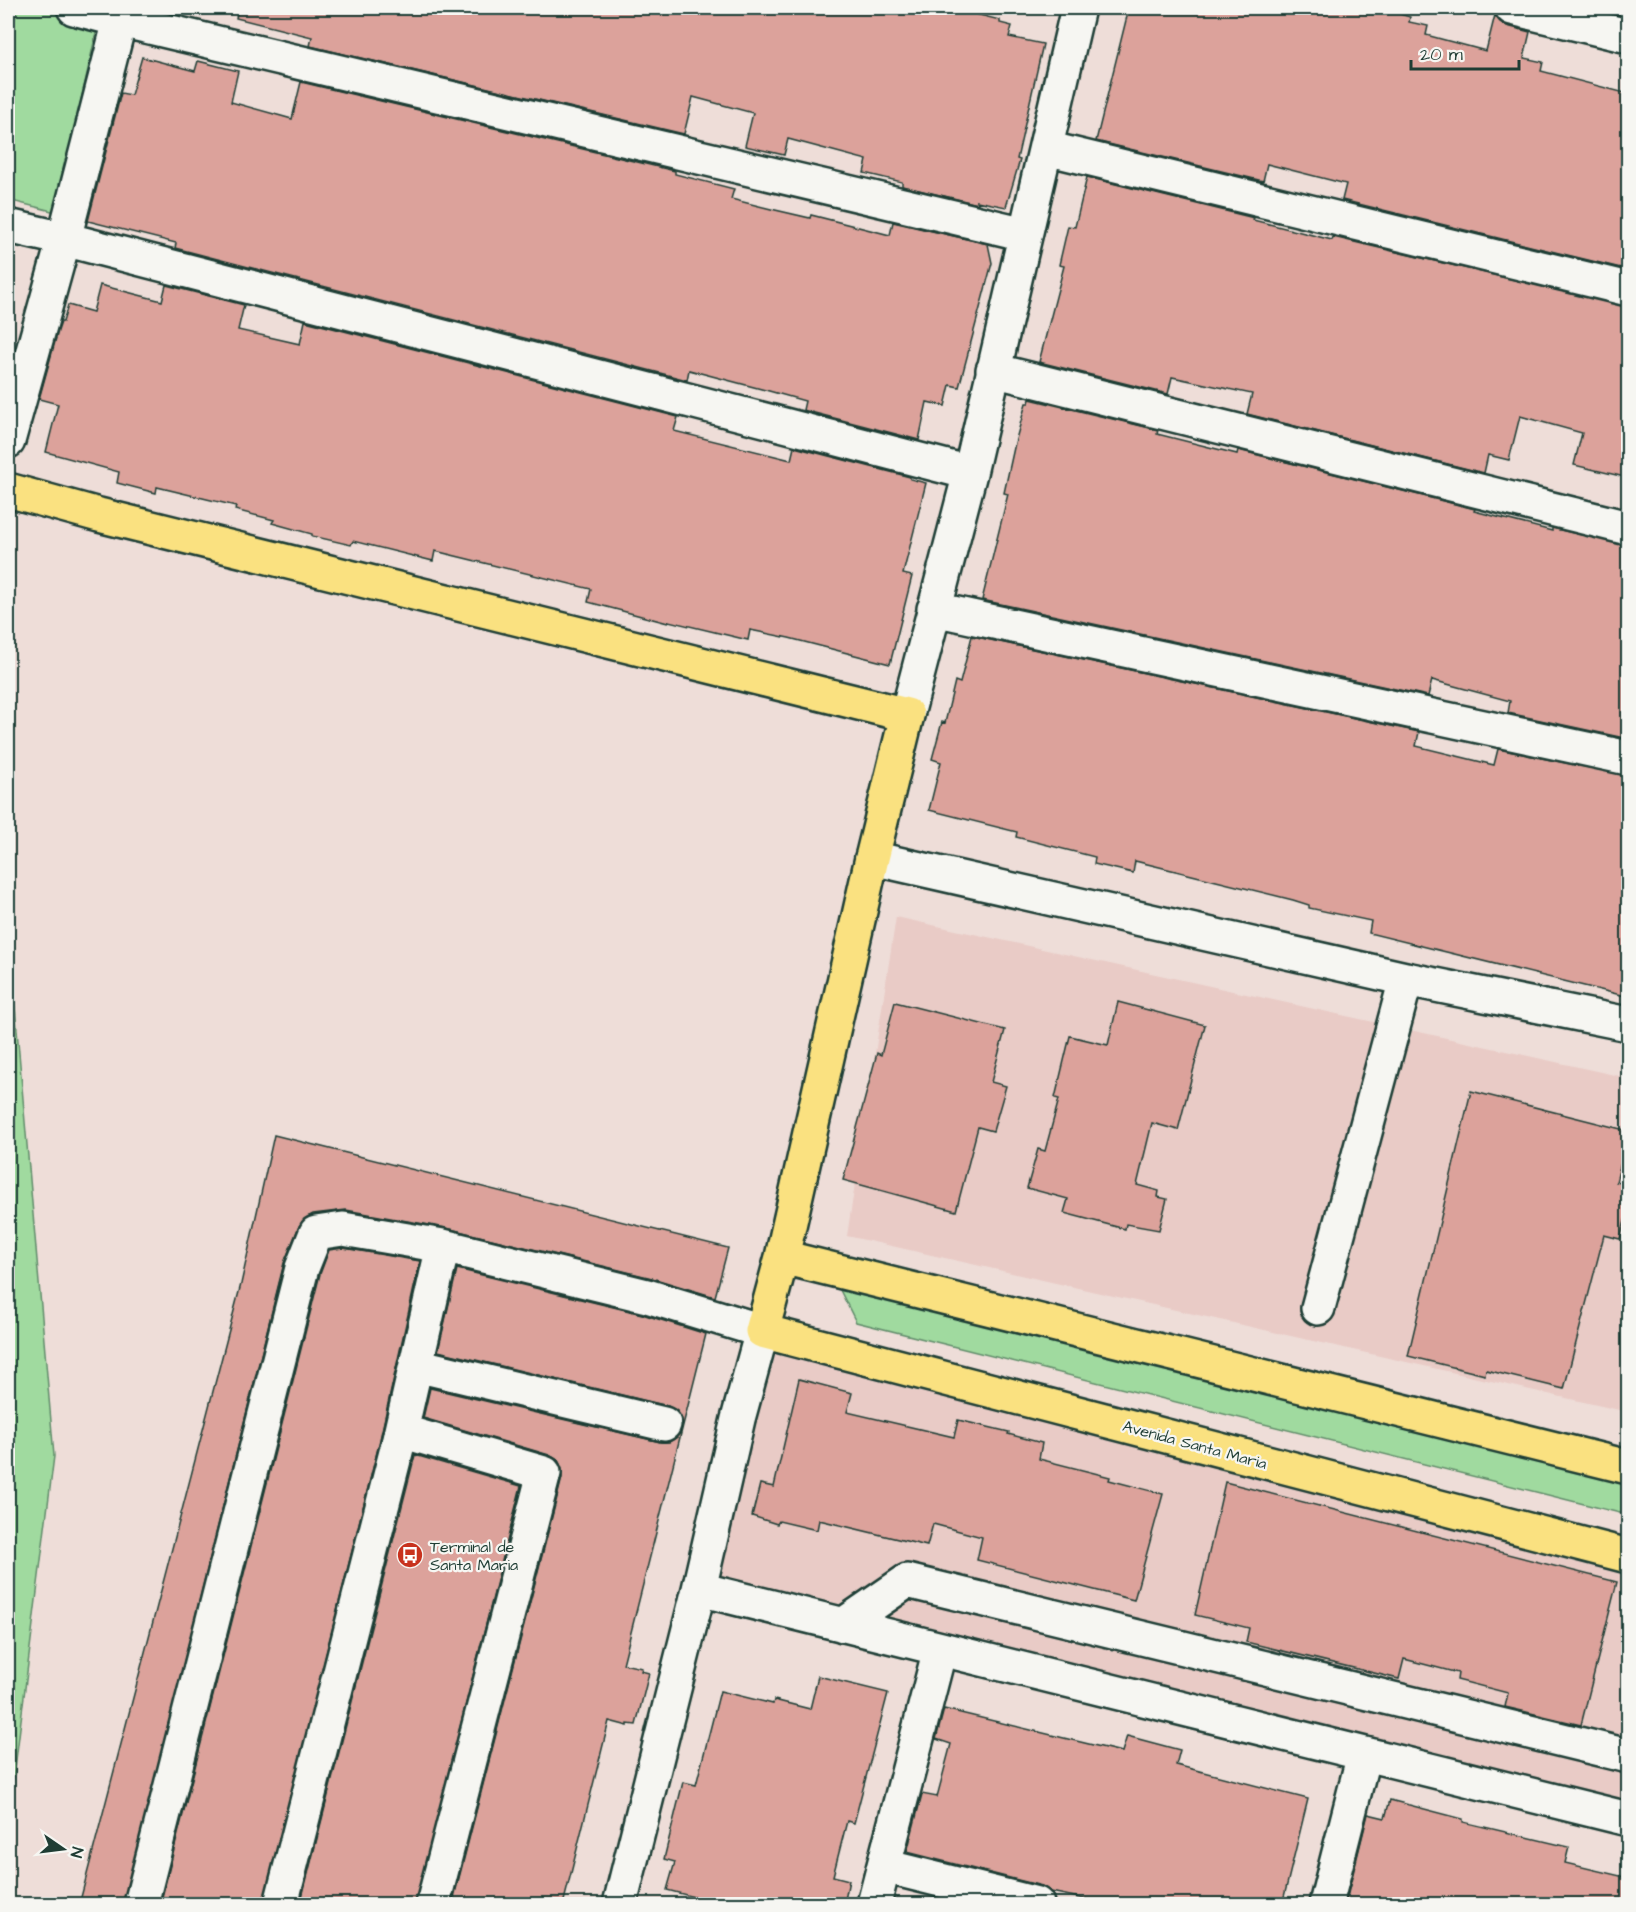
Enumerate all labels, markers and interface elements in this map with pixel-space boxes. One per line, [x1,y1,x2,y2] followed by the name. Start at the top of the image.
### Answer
[1411,33,1519,71] scale bar
[1420,42,1463,67] text: 20 m
[1120,1415,1269,1475] street label: Avenida Santa Maria
[430,1536,518,1576] place label: Terminal de Santa Maria
[395,1540,425,1570] bus stop icon: Terminal de Santa Maria
[33,1819,93,1879] north arrow
[65,1845,88,1860] text: N

